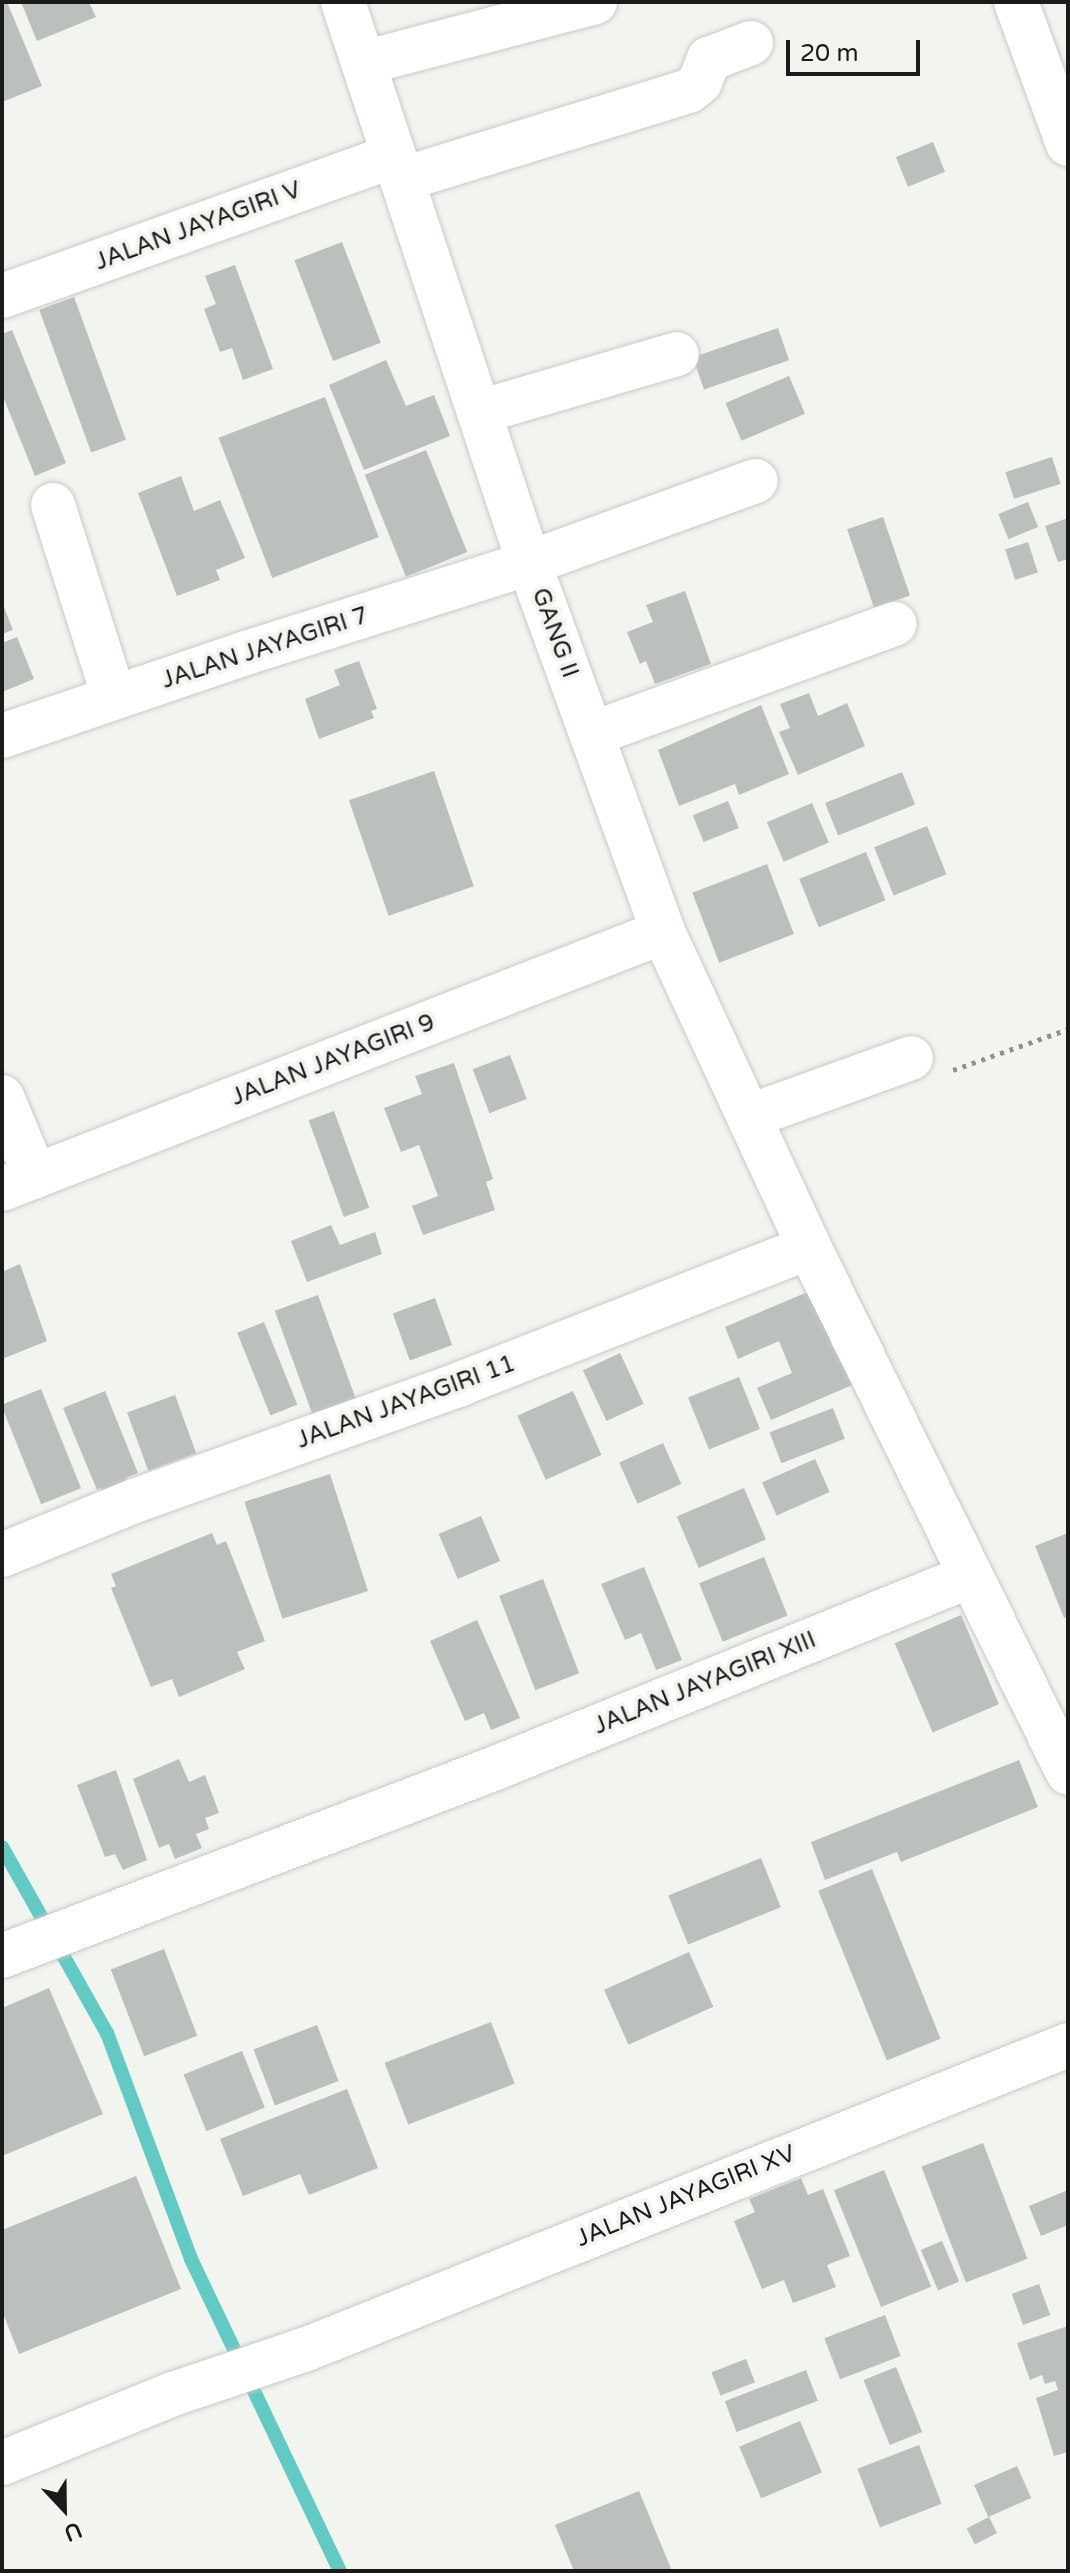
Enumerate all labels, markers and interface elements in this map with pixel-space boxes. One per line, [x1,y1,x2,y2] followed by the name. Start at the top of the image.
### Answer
[790,24,924,74] scale bar
[800,39,858,68] text: 20 m
[91,175,305,277] street label: JALAN JAYAGIRI V
[525,584,585,682] street label: GANG II
[158,601,372,695] street label: JALAN JAYAGIRI 7
[227,1008,439,1112] street label: JALAN JAYAGIRI 9
[293,1349,519,1455] street label: JALAN JAYAGIRI 11
[590,1625,820,1741] street label: JALAN JAYAGIRI XIII
[572,2139,800,2253] street label: JALAN JAYAGIRI XV
[24,2469,104,2549] north arrow
[60,2516,86,2546] text: U

